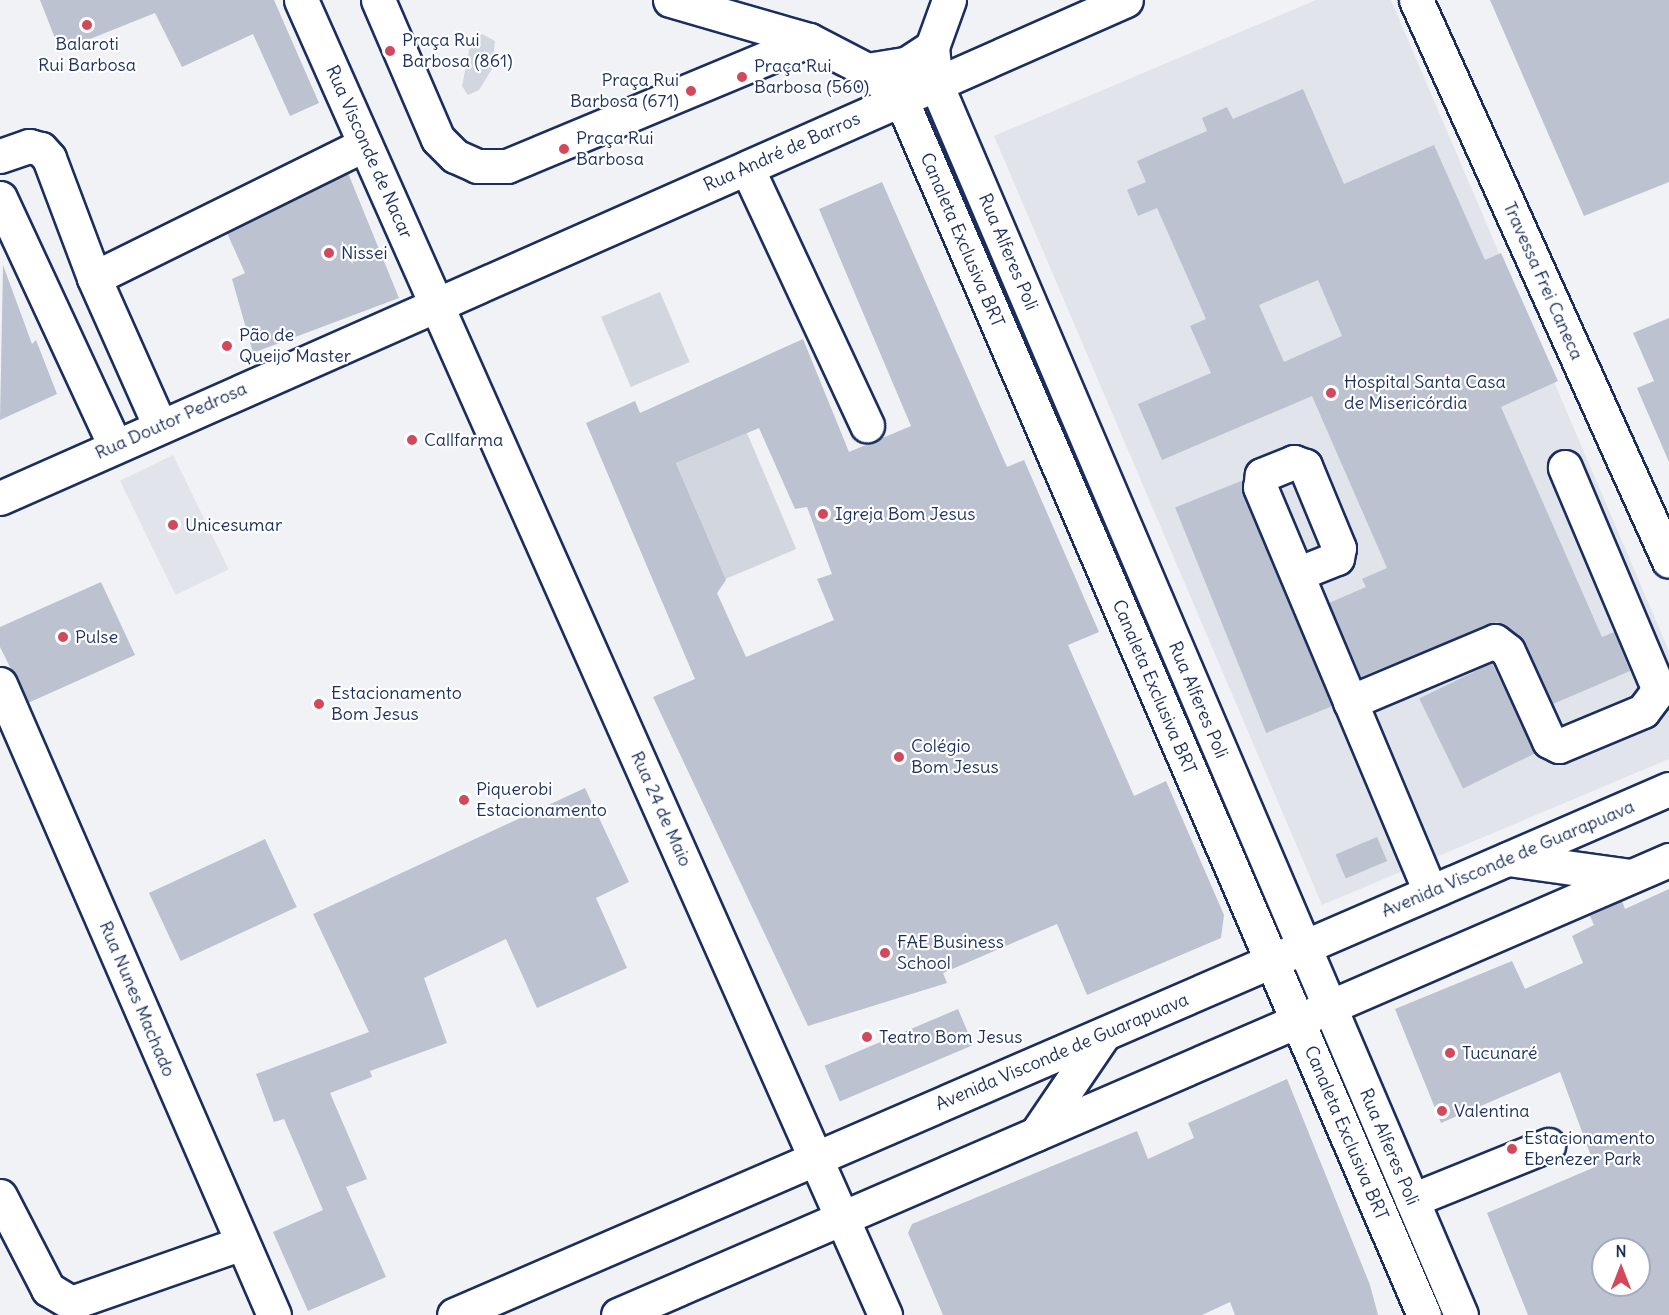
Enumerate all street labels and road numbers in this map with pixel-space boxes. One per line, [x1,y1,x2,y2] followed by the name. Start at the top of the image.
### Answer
[321,62,417,242] street label: Rua Visconde de Nacar
[700,108,864,196] street label: Rua André de Barros
[915,150,1009,330] street label: Canaleta Exclusiva BRT
[974,190,1042,314] street label: Rua Alferes Poli
[1498,199,1588,363] street label: Travessa Frei Caneca
[92,378,250,464] street label: Rua Doutor Pedrosa
[1107,597,1201,777] street label: Canaleta Exclusiva BRT
[1164,638,1232,762] street label: Rua Alferes Poli
[626,748,696,870] street label: Rua 24 de Maio
[1378,796,1638,922] street label: Avenida Visconde de Guarapuava
[94,918,180,1080] street label: Rua Nunes Machado
[932,989,1192,1115] street label: Avenida Visconde de Guarapuava
[1299,1043,1393,1223] street label: Canaleta Exclusiva BRT
[1355,1085,1423,1209] street label: Rua Alferes Poli

